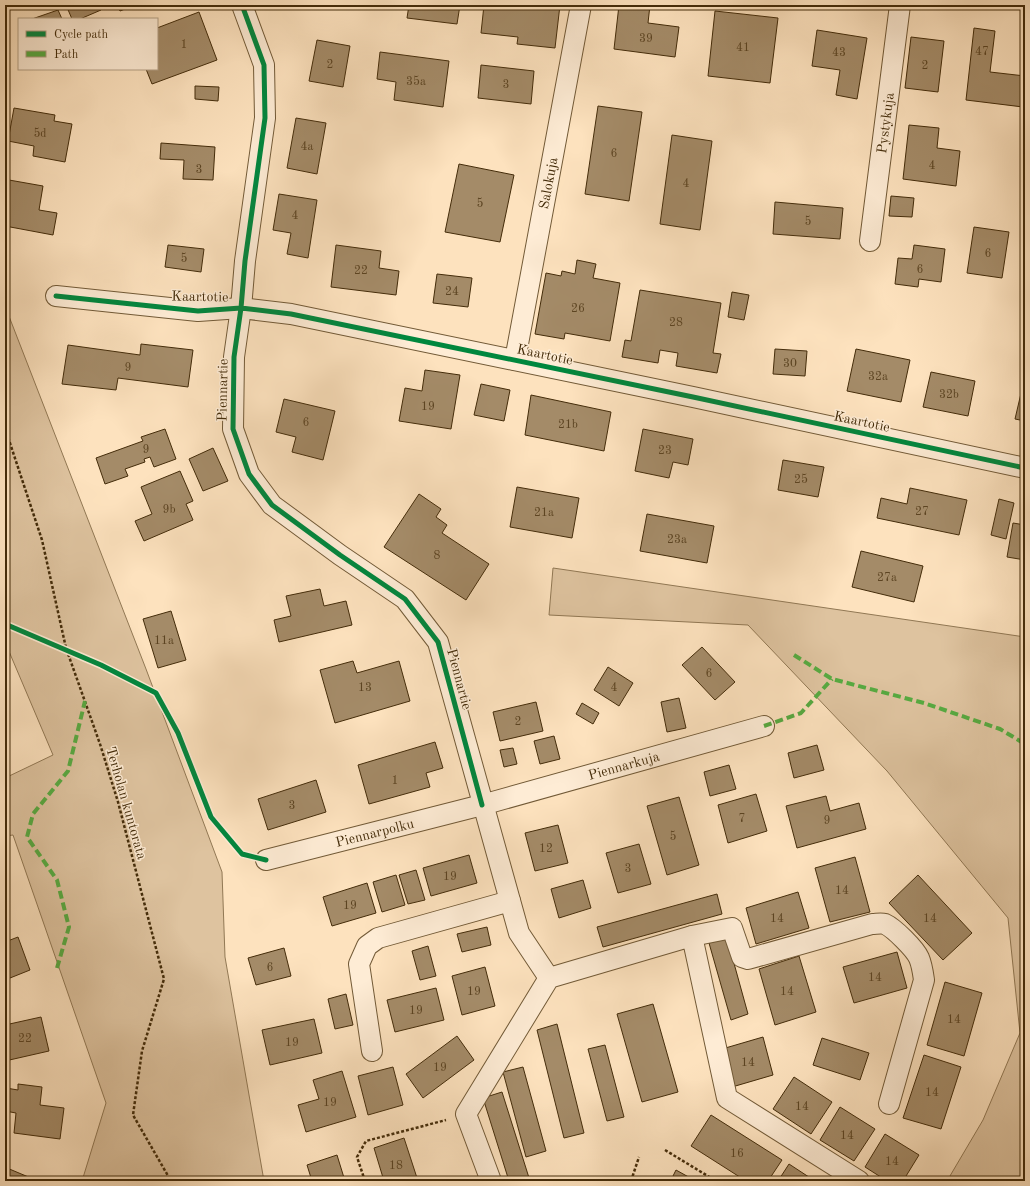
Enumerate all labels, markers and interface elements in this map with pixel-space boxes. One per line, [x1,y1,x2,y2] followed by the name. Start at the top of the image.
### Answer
[18,18,158,70] legend
[54,29,109,41] text: Cycle path
[639,33,653,45] house number: 39
[181,39,187,51] house number: 1
[736,42,750,54] house number: 41
[975,46,989,58] house number: 47
[832,47,846,59] house number: 43
[54,49,79,61] text: Path
[327,59,333,71] house number: 2
[922,60,928,72] house number: 2
[406,75,426,88] house number: 35a
[503,79,509,91] house number: 3
[875,92,897,154] street label: Pystykuja
[33,127,47,140] house number: 5d
[301,141,314,153] house number: 4a
[611,148,618,160] house number: 6
[537,156,561,210] street label: Salokuja
[929,160,936,172] house number: 4
[196,164,202,176] house number: 3
[683,178,690,190] house number: 4
[477,197,484,210] house number: 5
[292,210,299,222] house number: 4
[805,215,812,228] house number: 5
[985,248,992,260] house number: 6
[181,252,188,265] house number: 5
[917,264,924,276] house number: 6
[354,265,368,277] house number: 22
[445,286,459,298] house number: 24
[171,290,229,304] street label: Kaartotie
[571,303,585,315] house number: 26
[669,317,683,329] house number: 28
[515,342,574,368] street label: Kaartotie
[783,358,797,370] house number: 30
[215,359,231,421] street label: Piennartie
[125,362,131,374] house number: 9
[868,371,888,383] house number: 32a
[939,389,959,401] house number: 32b
[421,401,435,413] house number: 19
[832,409,891,435] street label: Kaartotie
[303,417,310,429] house number: 6
[558,419,578,431] house number: 21b
[143,444,149,456] house number: 9
[658,445,672,457] house number: 23
[794,473,808,486] house number: 25
[162,504,176,516] house number: 9b
[915,506,929,518] house number: 27
[534,507,554,519] house number: 21a
[667,534,687,546] house number: 23a
[434,550,441,562] house number: 8
[877,572,897,584] house number: 27a
[154,635,174,647] house number: 11a
[444,647,474,711] street label: Piennartie
[706,668,713,680] house number: 6
[358,682,372,694] house number: 13
[611,682,618,694] house number: 4
[515,716,521,728] house number: 2
[103,745,149,861] street label: Terholan kuntorata
[587,750,661,783] street label: Piennarkuja
[392,775,398,787] house number: 1
[289,800,295,812] house number: 3
[739,813,745,825] house number: 7
[824,815,830,827] house number: 9
[334,817,416,850] street label: Piennarpolku
[670,830,677,843] house number: 5
[539,843,553,855] house number: 12
[625,863,631,875] house number: 3
[443,871,457,883] house number: 19
[835,885,849,897] house number: 14
[343,900,357,912] house number: 19
[770,913,784,925] house number: 14
[923,913,937,925] house number: 14
[267,962,274,974] house number: 6
[868,972,882,984] house number: 14
[467,986,481,998] house number: 19
[780,986,794,998] house number: 14
[409,1005,423,1017] house number: 19
[947,1014,961,1026] house number: 14
[18,1033,32,1045] house number: 22
[285,1037,299,1049] house number: 19
[741,1057,755,1069] house number: 14
[433,1062,447,1074] house number: 19
[925,1087,939,1099] house number: 14
[323,1097,337,1109] house number: 19
[795,1101,809,1113] house number: 14
[840,1130,854,1142] house number: 14
[730,1148,744,1160] house number: 16
[885,1156,899,1168] house number: 14
[389,1160,403,1172] house number: 18

